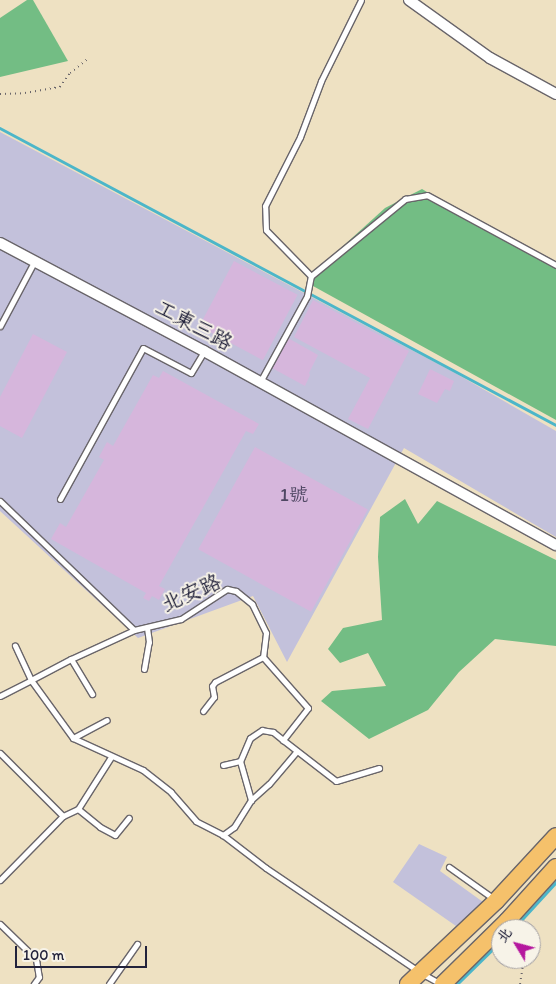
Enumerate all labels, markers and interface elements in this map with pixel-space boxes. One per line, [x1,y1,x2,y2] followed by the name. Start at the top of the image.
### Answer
[151,294,237,356] street label: 工東三路
[280,484,308,506] house number: 1號
[157,569,225,617] street label: 北安路
[491,919,541,969] north arrow
[493,925,515,946] text: 北
[18,936,150,968] scale bar
[23,946,64,964] text: 100 m

